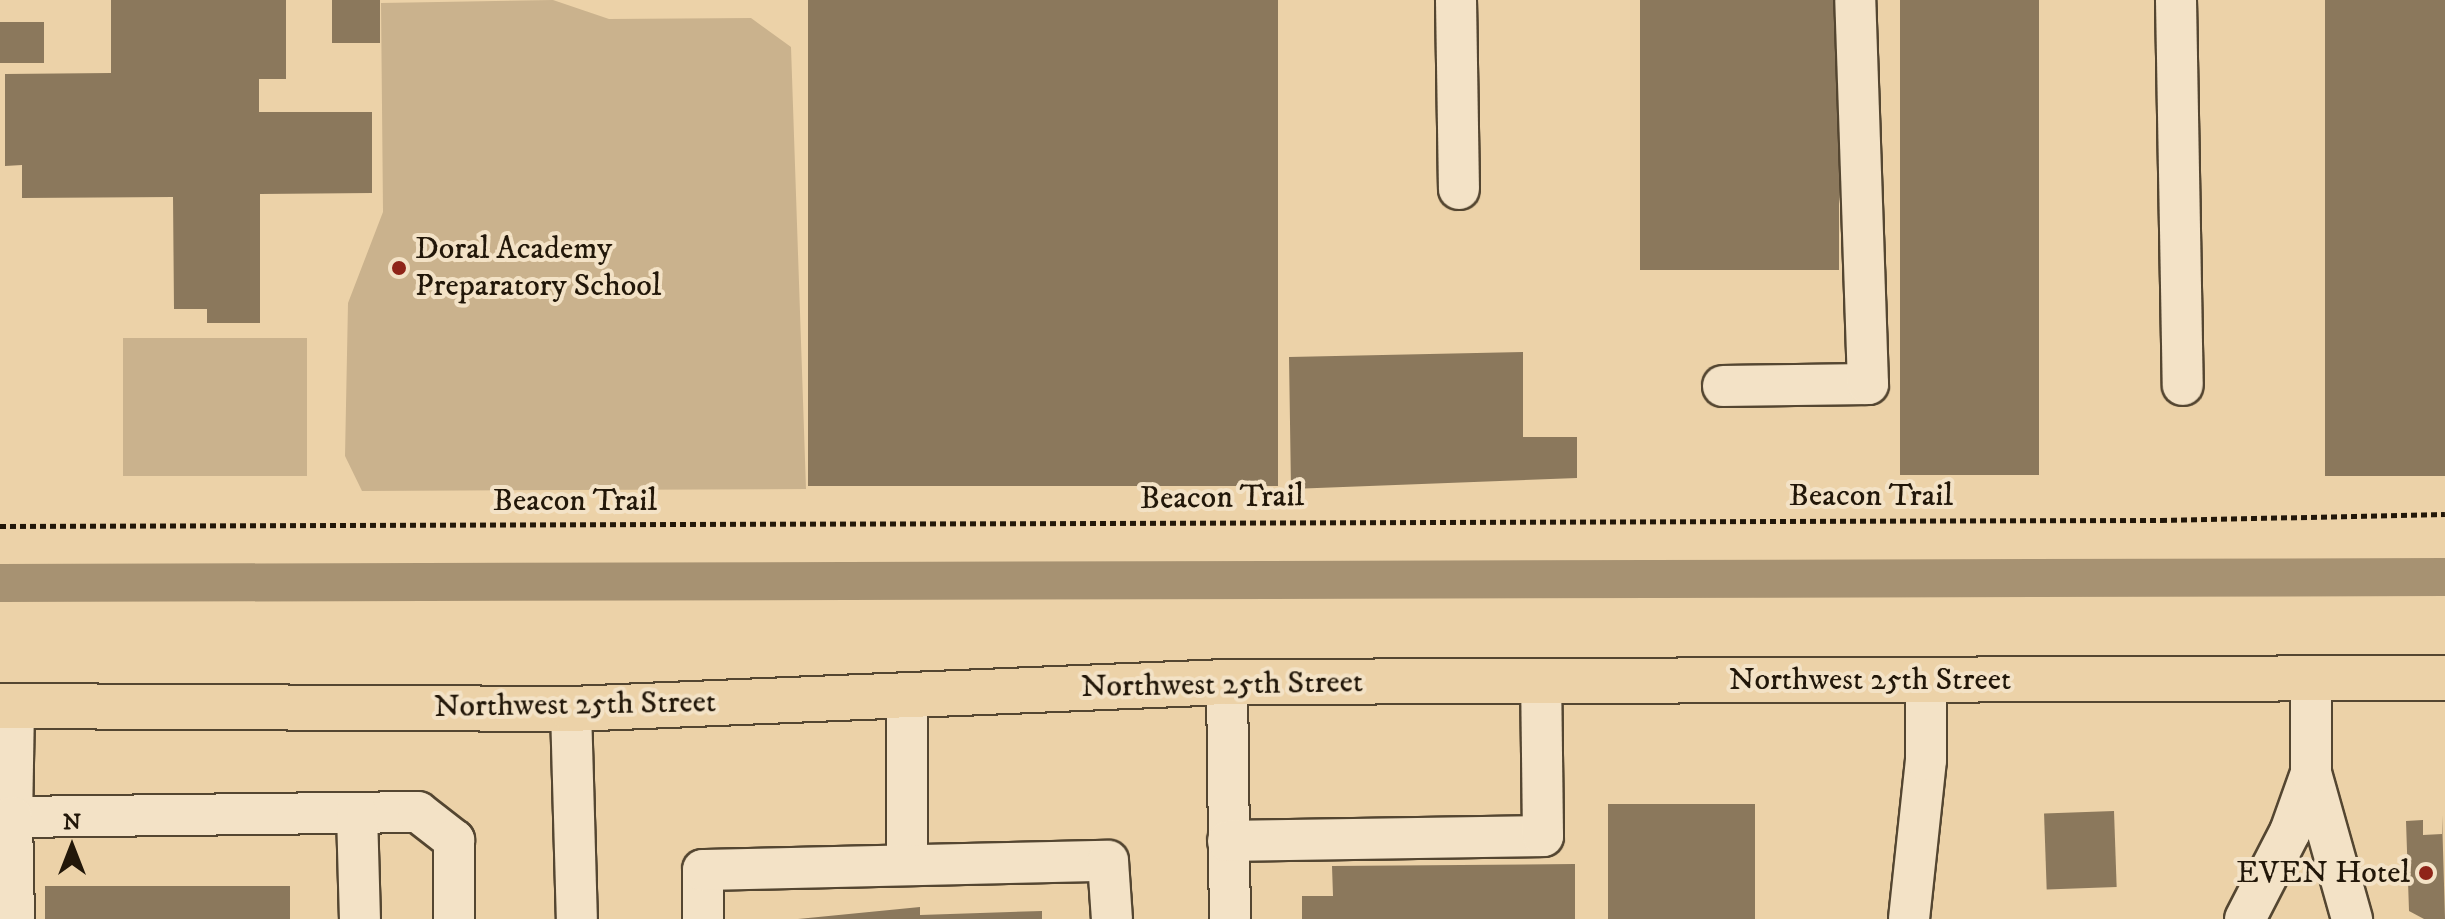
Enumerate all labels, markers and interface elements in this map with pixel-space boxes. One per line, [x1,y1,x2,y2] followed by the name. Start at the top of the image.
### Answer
[415,231,661,306] place label: Doral Academy Preparatory School
[390,259,408,277] marker: Doral Academy Preparatory School
[1140,477,1304,519] street label: Beacon Trail
[1789,477,1953,515] street label: Beacon Trail
[493,482,657,520] street label: Beacon Trail
[1729,661,2011,699] street label: Northwest 25th Street
[1081,663,1363,707] street label: Northwest 25th Street
[434,683,716,727] street label: Northwest 25th Street
[32,807,112,887] north arrow
[63,809,81,836] text: N
[2236,854,2410,892] place label: EVEN Hotel
[2417,864,2435,882] marker: EVEN Hotel

